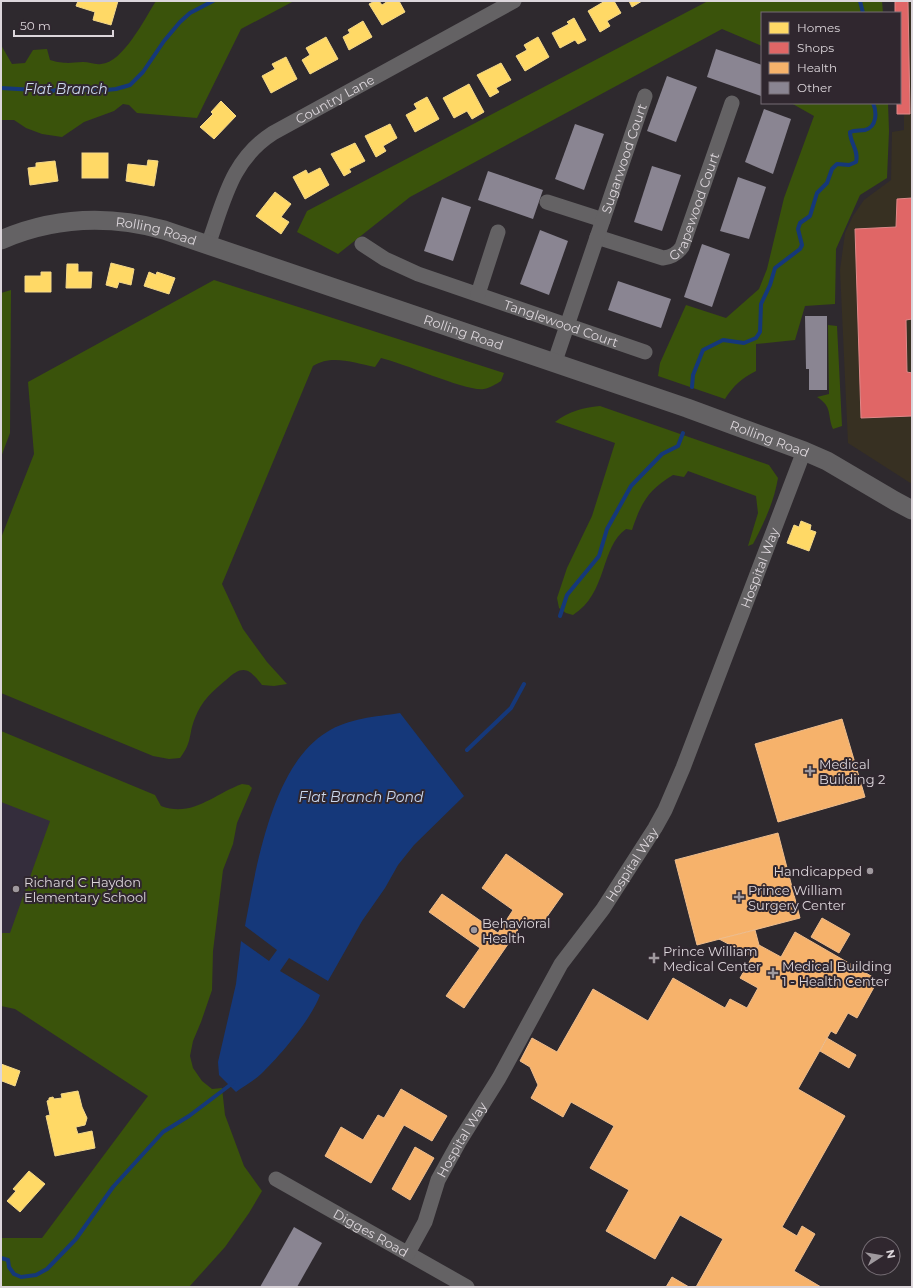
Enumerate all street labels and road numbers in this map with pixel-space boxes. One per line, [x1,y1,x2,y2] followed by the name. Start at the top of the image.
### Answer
[293,71,377,127] street label: Country Lane
[598,101,650,216] street label: Sugarwood Court
[666,150,722,264] street label: Grapewood Court
[115,213,199,249] street label: Rolling Road
[502,296,620,350] street label: Tanglewood Court
[422,311,506,353] street label: Rolling Road
[728,417,812,460] street label: Rolling Road
[737,524,782,610] street label: Hospital Way
[602,824,662,905] street label: Hospital Way
[433,1098,491,1180] street label: Hospital Way
[331,1205,411,1260] street label: Digges Road

